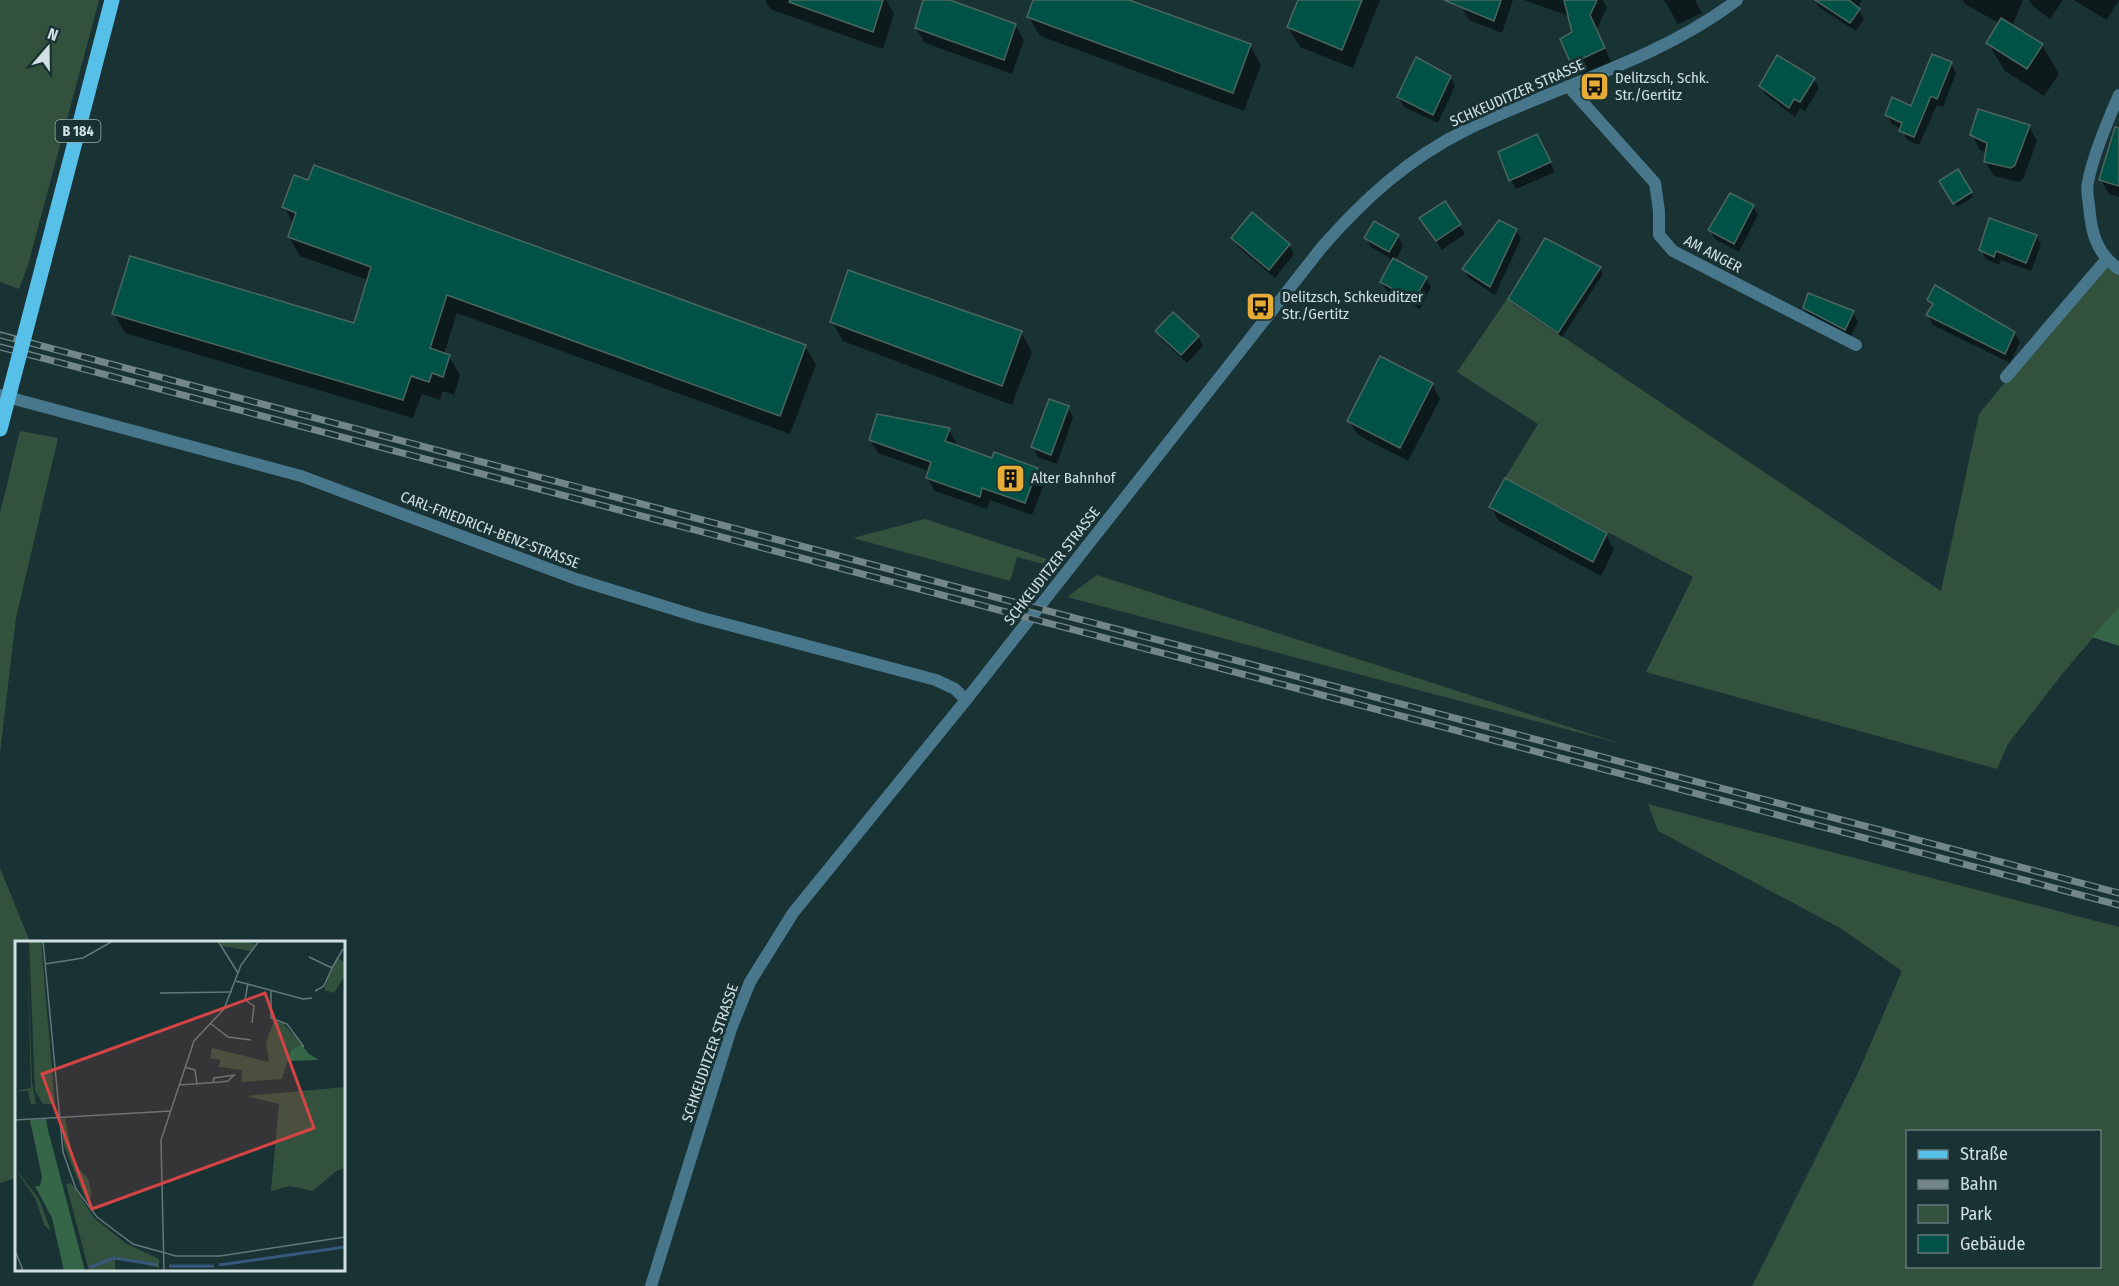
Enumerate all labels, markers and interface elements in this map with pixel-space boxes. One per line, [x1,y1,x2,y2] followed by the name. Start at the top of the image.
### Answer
[18,18,78,78] north arrow
[45,24,61,45] text: N
[1447,55,1587,131] street label: SCHKEUDITZER STRASSE
[1615,69,1709,104] place label: Delitzsch, Schk. Str./Gertitz
[1578,71,1610,103] bus stop icon: Delitzsch, Schk. Str./Gertitz
[56,120,100,142] road number: B 184
[1681,231,1745,277] street label: AM ANGER
[1282,288,1424,323] place label: Delitzsch, Schkeuditzer Str./Gertitz
[1245,290,1277,322] bus stop icon: Delitzsch, Schkeuditzer Str./Gertitz
[994,462,1026,494] building icon: Alter Bahnhof
[1031,469,1117,487] place label: Alter Bahnhof
[398,487,582,573] street label: CARL-FRIEDRICH-BENZ-STRASSE
[1000,503,1104,629] street label: SCHKEUDITZER STRASSE
[15,941,345,1271] inset map
[678,982,742,1124] street label: SCHKEUDITZER STRASSE
[1906,1130,2101,1268] legend
[1960,1143,2008,1165] text: Straße
[1960,1173,1998,1195] text: Bahn
[1960,1203,1993,1225] text: Park
[1960,1233,2026,1255] text: Gebäude

